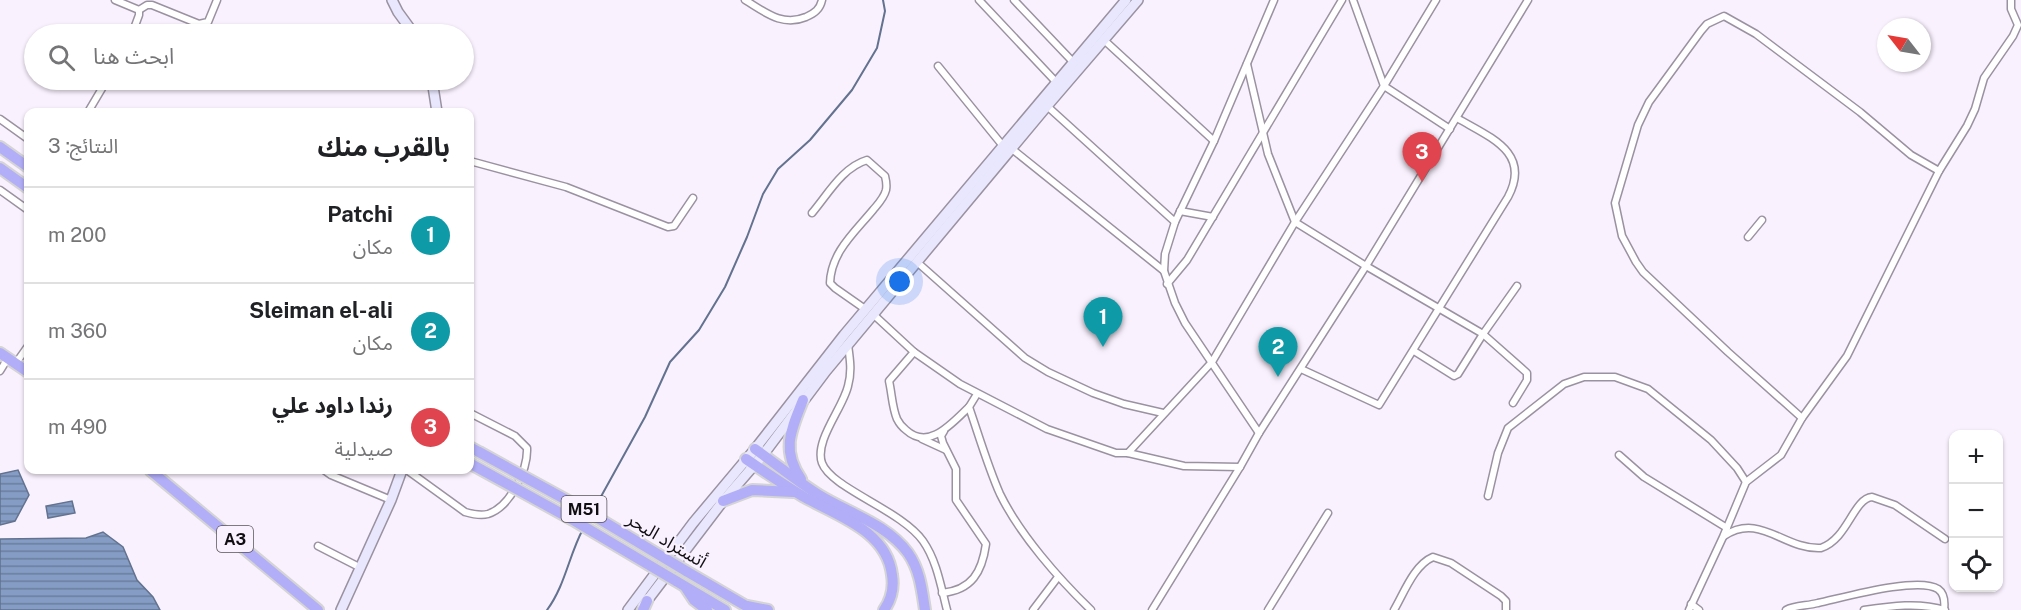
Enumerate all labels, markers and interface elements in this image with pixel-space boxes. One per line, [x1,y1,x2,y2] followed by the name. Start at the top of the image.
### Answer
[1877,18,1931,72] north arrow
[24,24,474,90] search box
[45,41,78,74] icon: search
[93,43,174,69] text: ابحث هنا
[317,131,450,162] text: بالقرب منك
[1402,132,1442,182] pin: 3
[48,134,118,158] text: النتائج: 3
[327,201,393,227] text: Patchi
[48,223,106,247] text: 200 m
[426,223,435,247] text: 1
[353,235,393,259] text: مكان
[885,267,914,296] your location
[249,297,393,323] text: Sleiman el-ali
[1084,298,1122,347] pin: 1
[48,319,107,343] text: 360 m
[424,319,437,343] text: 2
[1258,328,1298,377] pin: 2
[353,331,393,355] text: مكان
[272,392,393,418] text: رندا داود علي
[48,415,107,439] text: 490 m
[424,415,437,439] text: 3
[1949,430,2003,592] map controls
[1949,430,2003,484] button: +
[334,437,393,461] text: صيدلية
[1949,484,2003,538] button: −
[562,496,606,522] road number: M51
[622,507,711,573] street label: أتستراد البحر
[217,526,253,552] road number: A3
[1949,538,2003,592] button: locate

